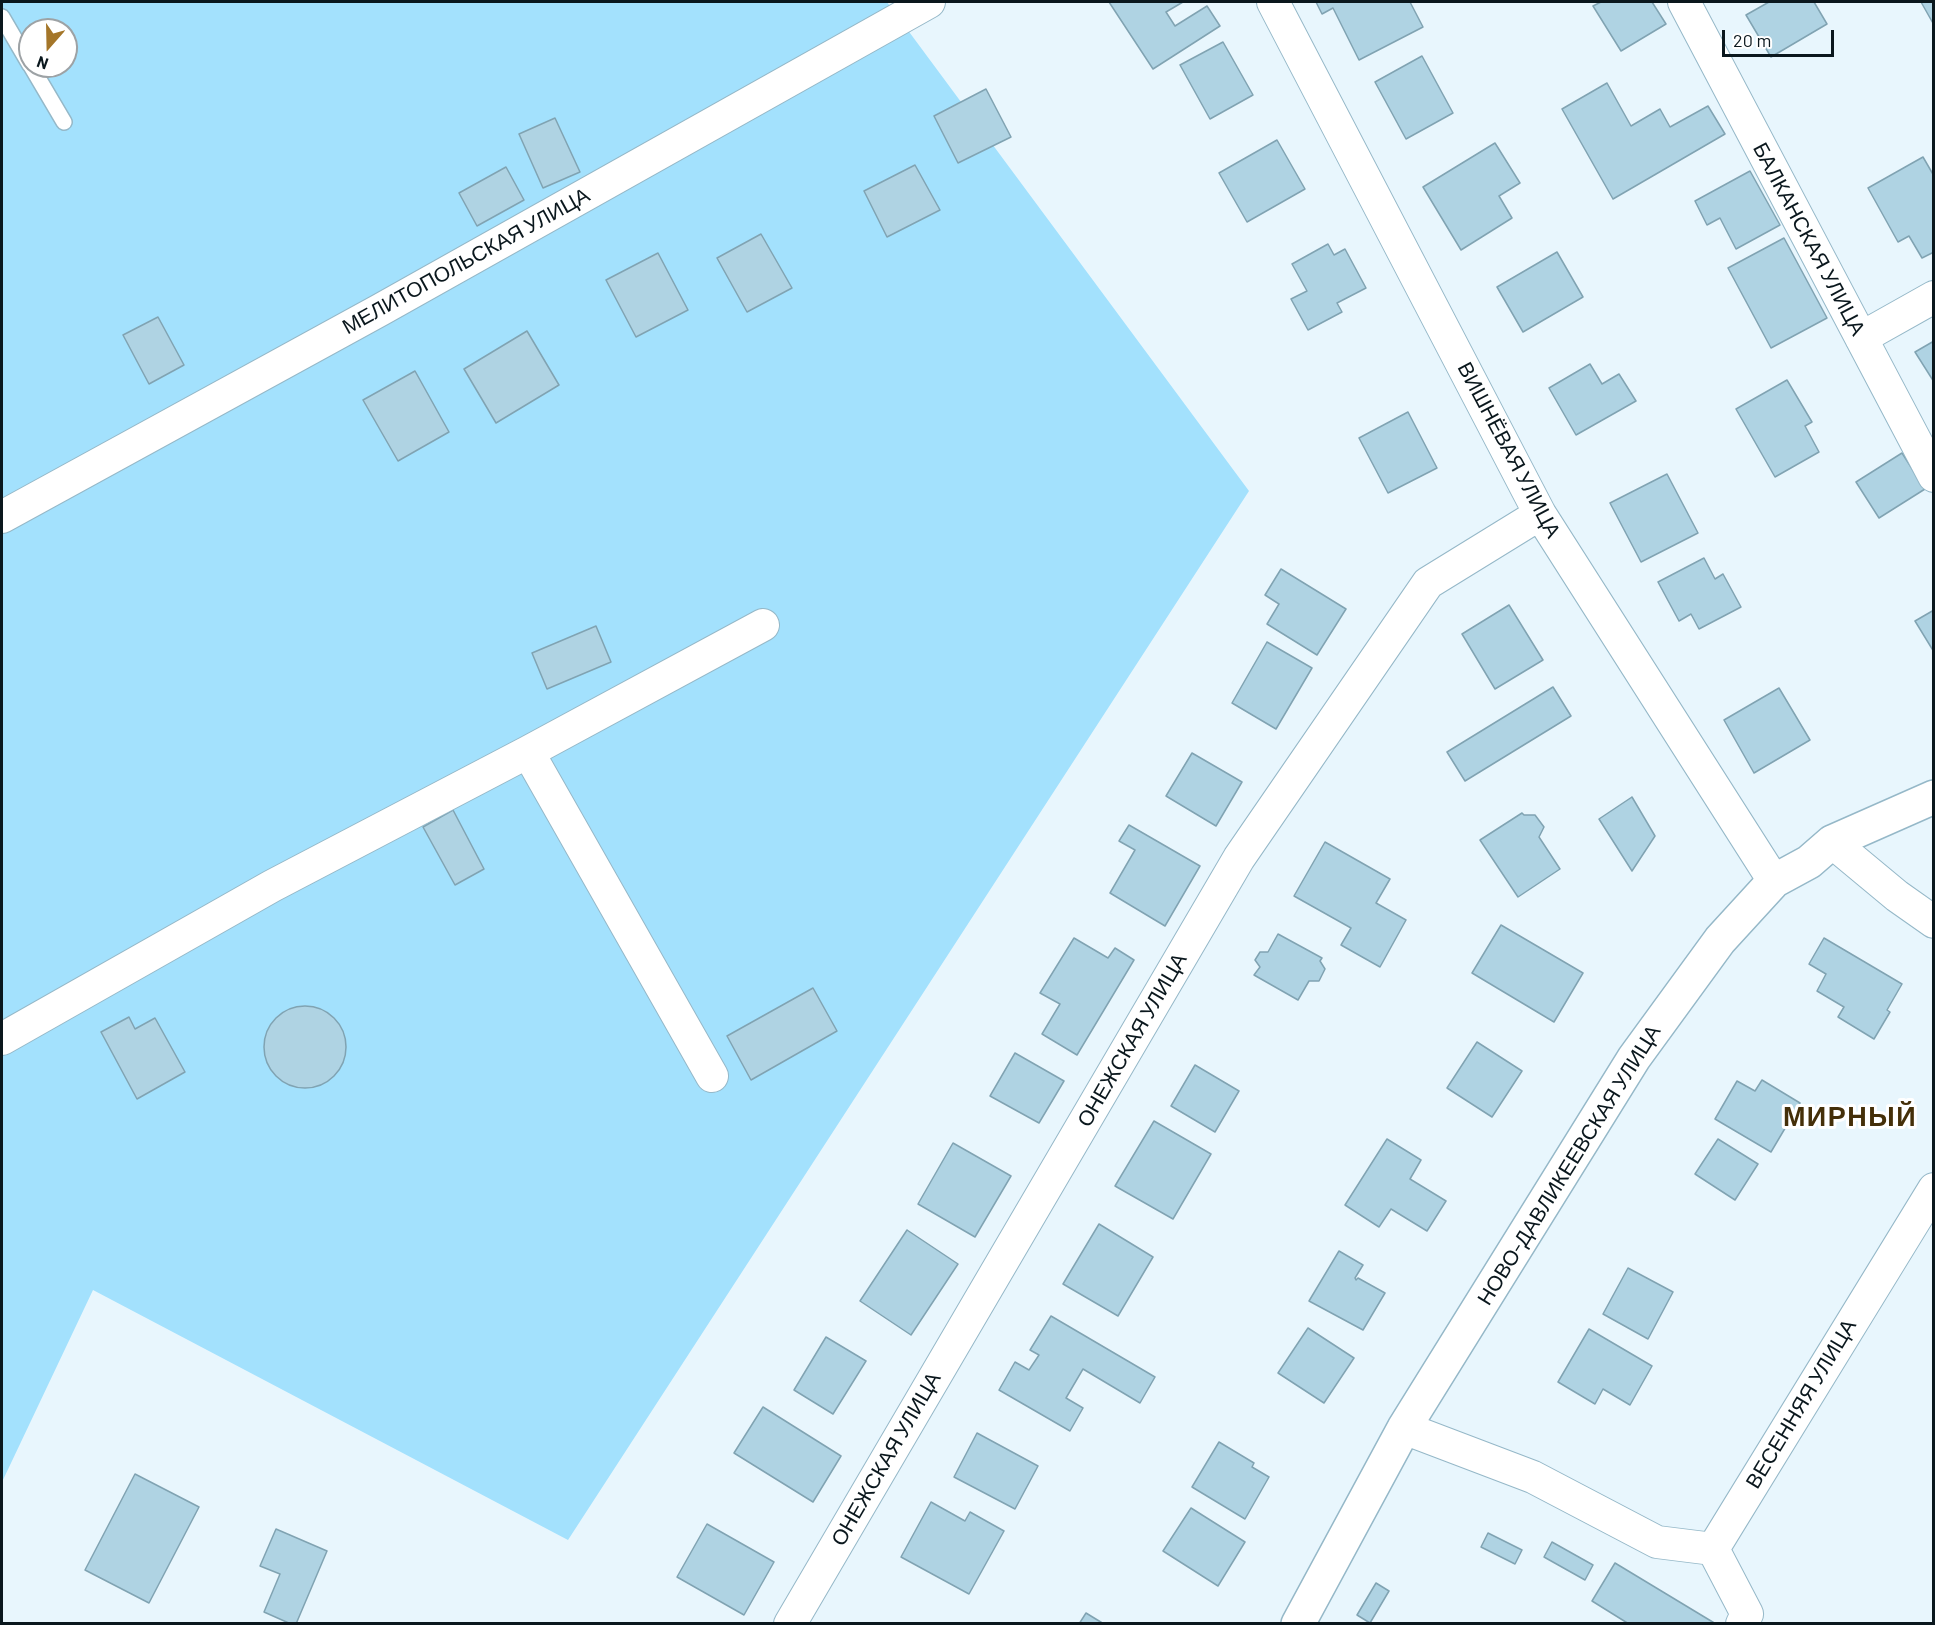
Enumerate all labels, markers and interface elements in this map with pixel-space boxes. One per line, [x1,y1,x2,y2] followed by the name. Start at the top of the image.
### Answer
[18,18,78,78] north arrow
[1725,18,1838,56] scale bar
[1733,29,1771,51] text: 20 m
[34,53,51,74] text: N
[1747,138,1871,340] street label: БАЛКАНСКАЯ УЛИЦА
[338,182,594,340] street label: МЕЛИТОПОЛЬСКАЯ УЛИЦА
[1452,358,1566,542] street label: ВИШНЁВАЯ УЛИЦА
[1072,949,1192,1131] street label: ОНЕЖСКАЯ УЛИЦА
[1472,1020,1666,1310] street label: НОВО-ДАВЛИКЕЕВСКАЯ УЛИЦА
[1783,1101,1917,1133] district label: МИРНЫЙ
[1740,1315,1862,1493] street label: ВЕСЕННЯЯ УЛИЦА
[826,1368,946,1550] street label: ОНЕЖСКАЯ УЛИЦА

